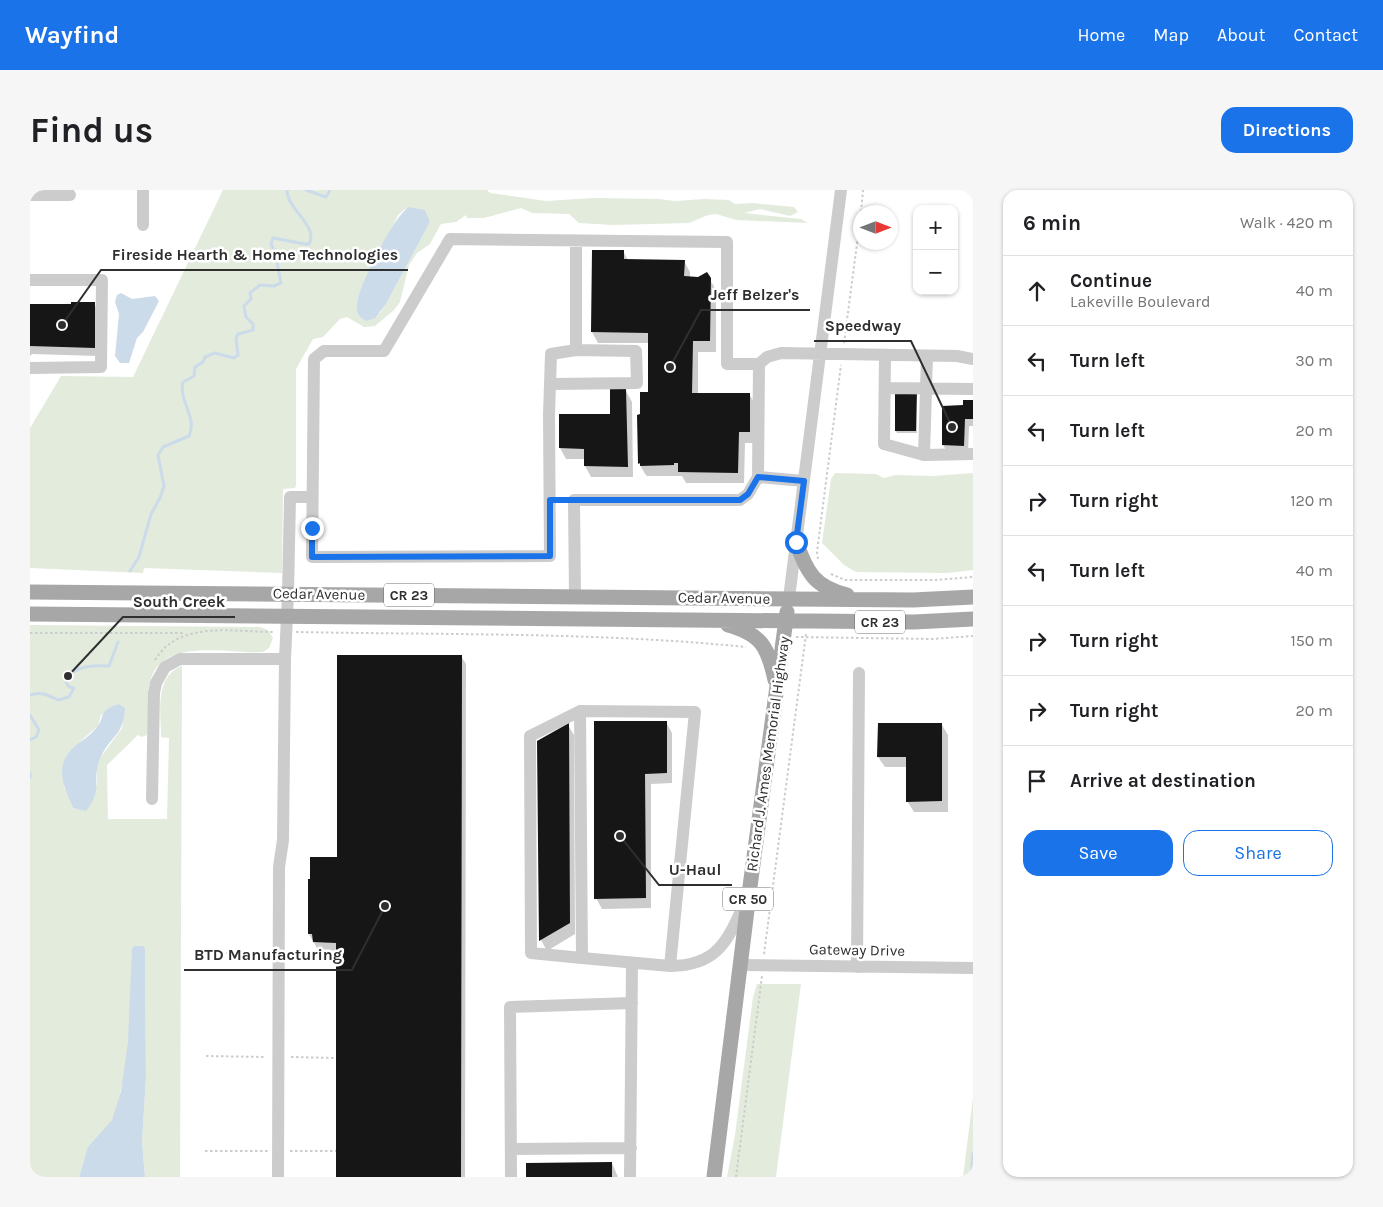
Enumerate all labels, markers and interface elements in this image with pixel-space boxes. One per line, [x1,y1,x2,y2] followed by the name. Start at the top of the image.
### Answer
[25,21,119,49] text: Wayfind
[1077,24,1125,46] text: Home
[1153,24,1189,46] text: Map
[1217,24,1266,46] text: About
[1294,24,1358,46] text: Contact
[1221,107,1353,153] button: Directions
[30,110,153,151] text: Find us
[853,205,898,250] north arrow
[913,205,958,295] map controls
[913,205,958,250] button: +
[1023,211,1081,235] text: 6 min
[1240,213,1333,232] text: Walk · 420 m
[101,239,408,270] callout: Fireside Hearth & Home Technologies
[112,245,398,264] text: Fireside Hearth & Home Technologies
[913,250,958,295] button: −
[1070,270,1152,292] text: Continue
[1023,277,1051,305] icon: ahead
[701,279,810,310] callout: Jeff Belzer's
[1296,281,1333,300] text: 40 m
[710,285,800,304] text: Jeff Belzer's
[1070,292,1211,311] text: Lakeville Boulevard
[814,310,911,341] callout: Speedway
[825,316,901,335] text: Speedway
[1023,347,1051,375] icon: left
[1070,350,1145,372] text: Turn left
[1295,351,1333,370] text: 30 m
[1023,417,1051,445] icon: left
[1070,420,1145,442] text: Turn left
[1295,421,1333,440] text: 20 m
[1023,487,1051,515] icon: right
[1070,490,1159,512] text: Turn right
[1290,491,1333,510] text: 120 m
[301,517,324,540] route end
[785,531,808,554] route start
[1023,557,1051,585] icon: left
[1070,560,1145,582] text: Turn left
[1296,561,1333,580] text: 40 m
[273,584,365,604] street label: Cedar Avenue
[384,584,434,606] road number: CR 23
[123,586,235,617] callout: South Creek
[678,588,770,608] street label: Cedar Avenue
[133,592,226,611] text: South Creek
[855,611,905,634] road number: CR 23
[1023,627,1051,655] icon: right
[1070,630,1159,652] text: Turn right
[1290,631,1333,650] text: 150 m
[743,635,793,873] street label: Richard J. Ames Memorial Highway
[1023,697,1051,725] icon: right
[1070,700,1159,722] text: Turn right
[1295,701,1333,720] text: 20 m
[1023,767,1051,795] icon: arrive
[1070,770,1256,792] text: Arrive at destination
[1023,830,1173,876] button: Save
[1183,830,1333,876] button: Share
[659,854,732,885] callout: U-Haul
[669,860,721,879] text: U-Haul
[723,888,773,911] road number: CR 50
[184,939,352,970] callout: BTD Manufacturing
[809,940,905,960] street label: Gateway Drive
[194,945,342,964] text: BTD Manufacturing

